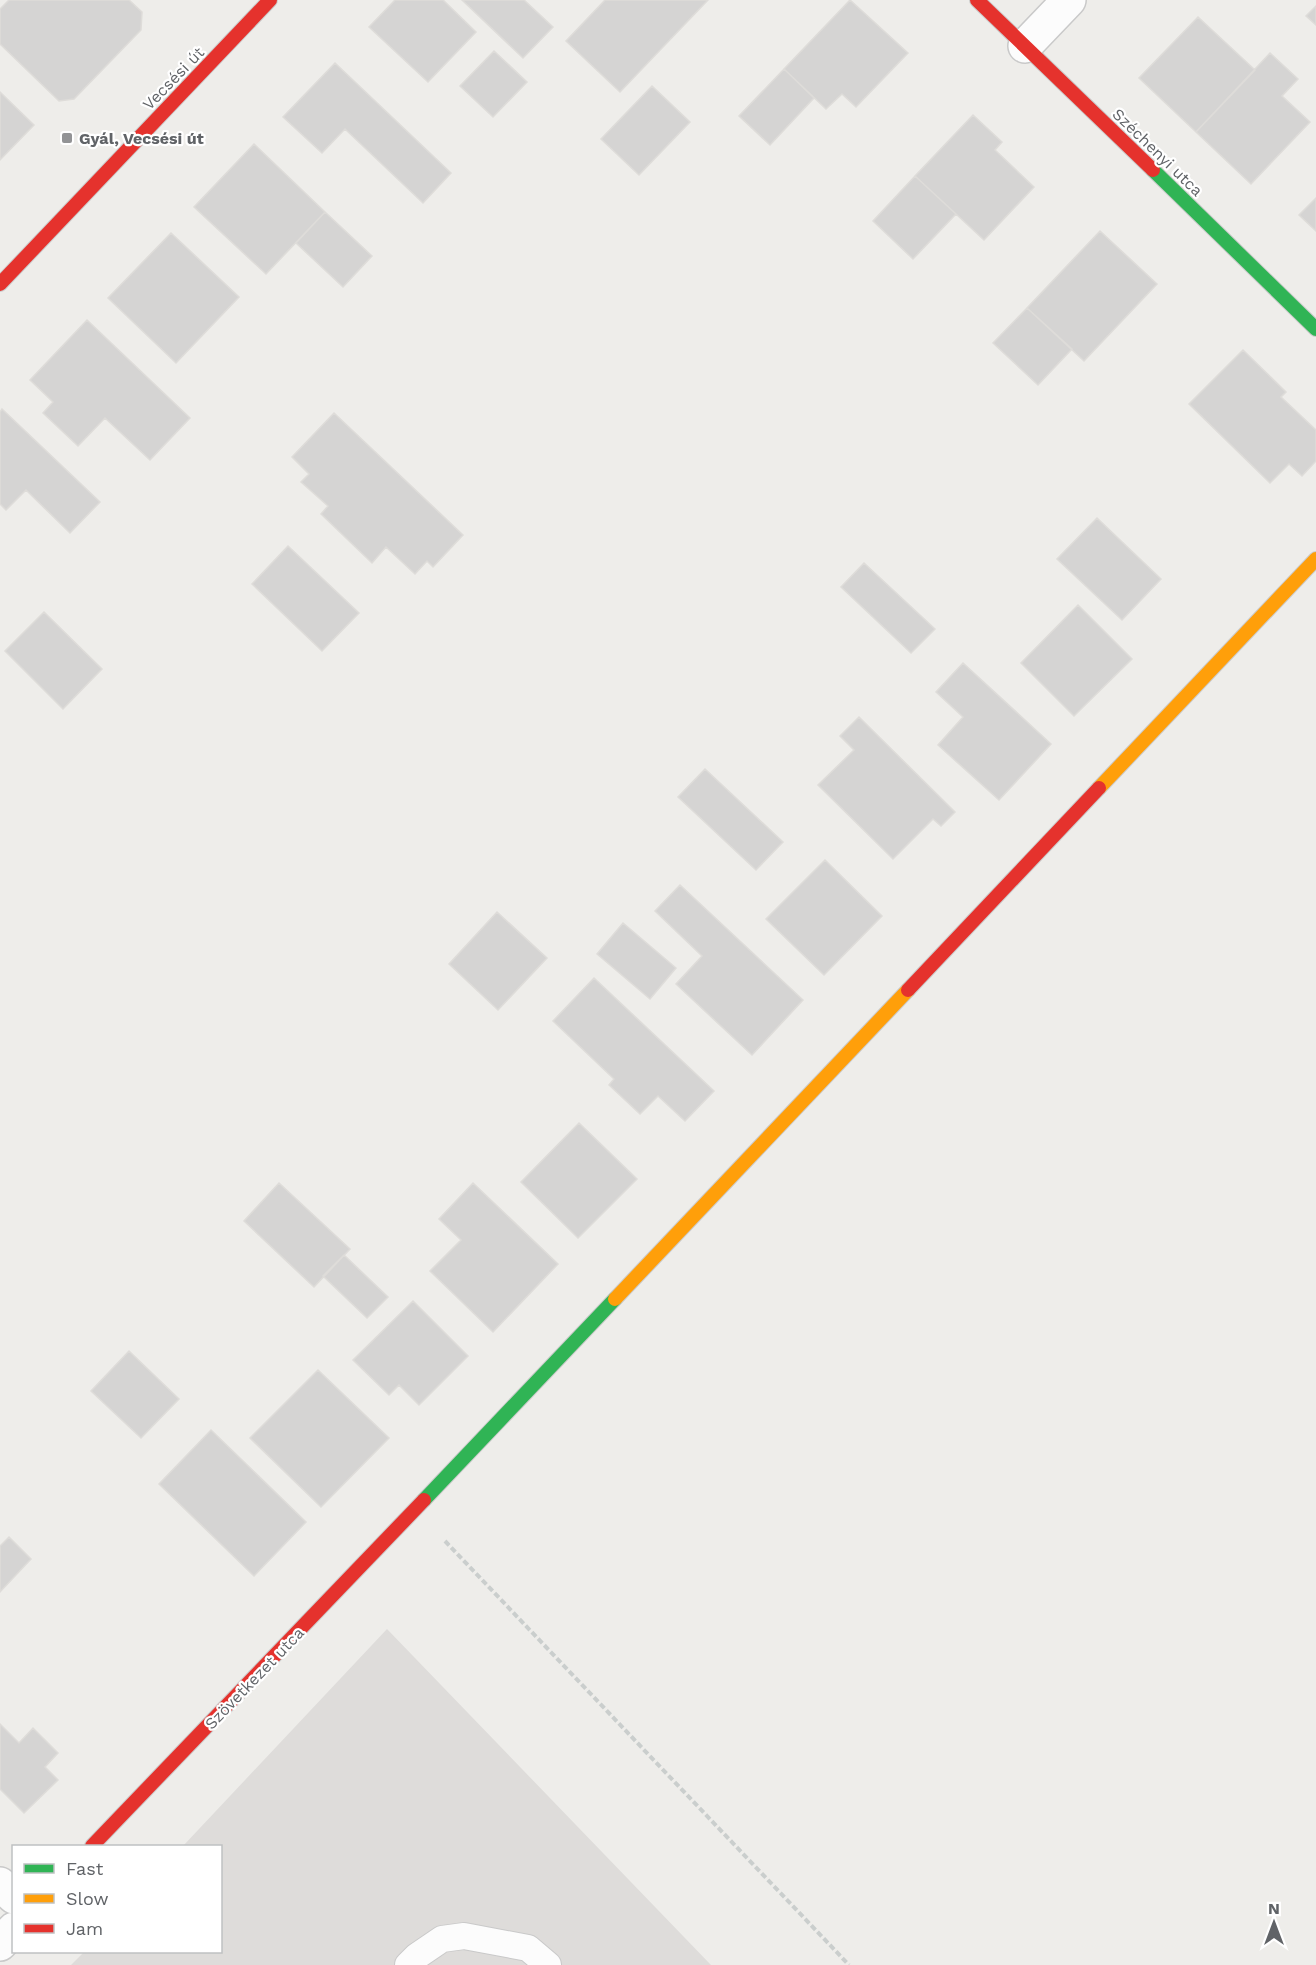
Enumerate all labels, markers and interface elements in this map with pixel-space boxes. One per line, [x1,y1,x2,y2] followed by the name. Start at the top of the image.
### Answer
[139,43,208,114] street label: Vecsési út
[1109,104,1207,200] street label: Széchenyi utca
[79,129,204,148] place label: Gyál, Vecsési út
[60,131,74,145] marker: Gyál, Vecsési út
[201,1623,308,1733] street label: Szövetkezet utca
[12,1845,222,1953] legend
[66,1858,104,1879] text: Fast
[66,1888,109,1909] text: Slow
[1244,1893,1304,1953] north arrow
[1268,1899,1280,1918] text: N
[66,1918,103,1939] text: Jam

